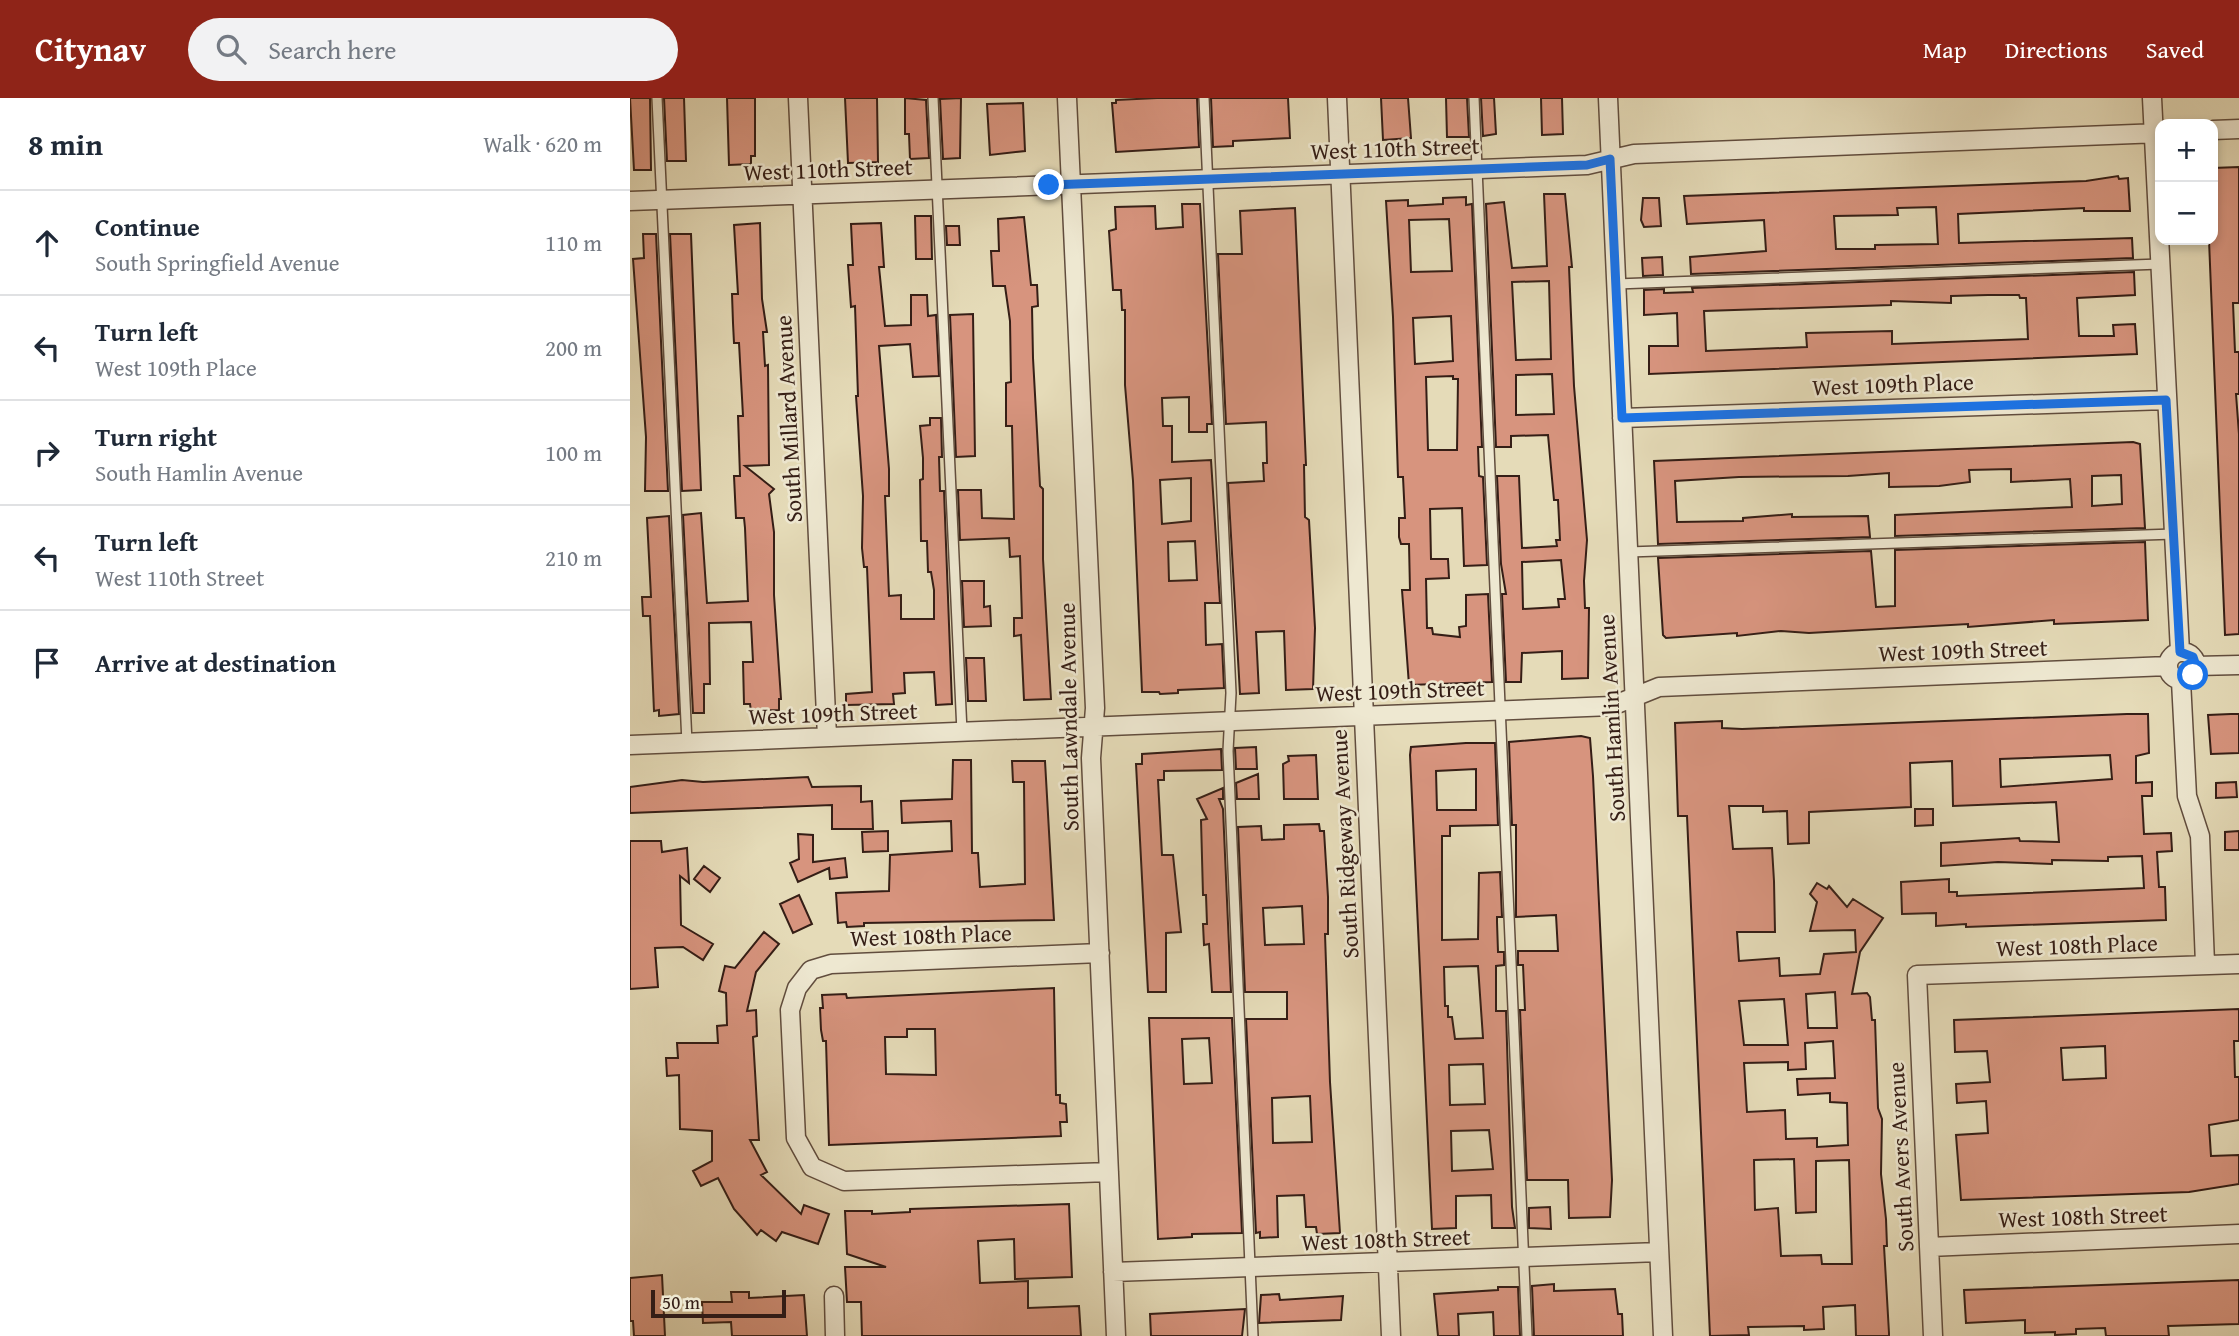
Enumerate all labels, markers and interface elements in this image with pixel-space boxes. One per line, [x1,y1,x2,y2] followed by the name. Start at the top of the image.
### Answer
[188,18,678,81] search box
[35,25,146,73] text: Citynav
[212,30,250,68] icon: search
[268,30,396,69] text: Search here
[1923,32,1967,67] text: Map
[2005,32,2108,67] text: Directions
[2146,32,2204,67] text: Saved
[2155,119,2218,245] map controls
[2155,119,2218,182] button: +
[28,122,103,166] text: 8 min
[483,127,602,160] text: Walk · 620 m
[1310,129,1480,167] street label: West 110th Street
[743,150,913,188] street label: West 110th Street
[1033,169,1064,200] route end
[2155,182,2218,245] button: −
[95,207,200,246] text: Continue
[28,224,66,262] icon: ahead
[545,226,602,259] text: 110 m
[95,246,340,279] text: South Springfield Avenue
[95,312,198,351] text: Turn left
[766,314,810,524] street label: South Millard Avenue
[28,329,66,367] icon: left
[545,331,602,364] text: 200 m
[95,351,257,384] text: West 109th Place
[1812,365,1974,403] street label: West 109th Place
[95,417,217,456] text: Turn right
[28,434,66,472] icon: right
[545,436,602,469] text: 100 m
[95,456,303,489] text: South Hamlin Avenue
[95,522,198,561] text: Turn left
[28,539,66,577] icon: left
[545,541,602,574] text: 210 m
[95,561,264,594] text: West 110th Street
[1050,602,1086,832] street label: South Lawndale Avenue
[1589,613,1633,823] street label: South Hamlin Avenue
[1878,631,2048,669] street label: West 109th Street
[95,643,336,682] text: Arrive at destination
[28,644,66,682] icon: arrive
[2177,659,2208,690] route start
[1315,671,1485,709] street label: West 109th Street
[748,694,918,732] street label: West 109th Street
[1322,728,1366,960] street label: South Ridgeway Avenue
[850,916,1012,954] street label: West 108th Place
[1996,926,2158,964] street label: West 108th Place
[1879,1061,1921,1253] street label: South Avers Avenue
[1998,1197,2168,1235] street label: West 108th Street
[1301,1220,1471,1258] street label: West 108th Street
[651,1287,786,1319] scale bar
[662,1288,700,1316] text: 50 m

